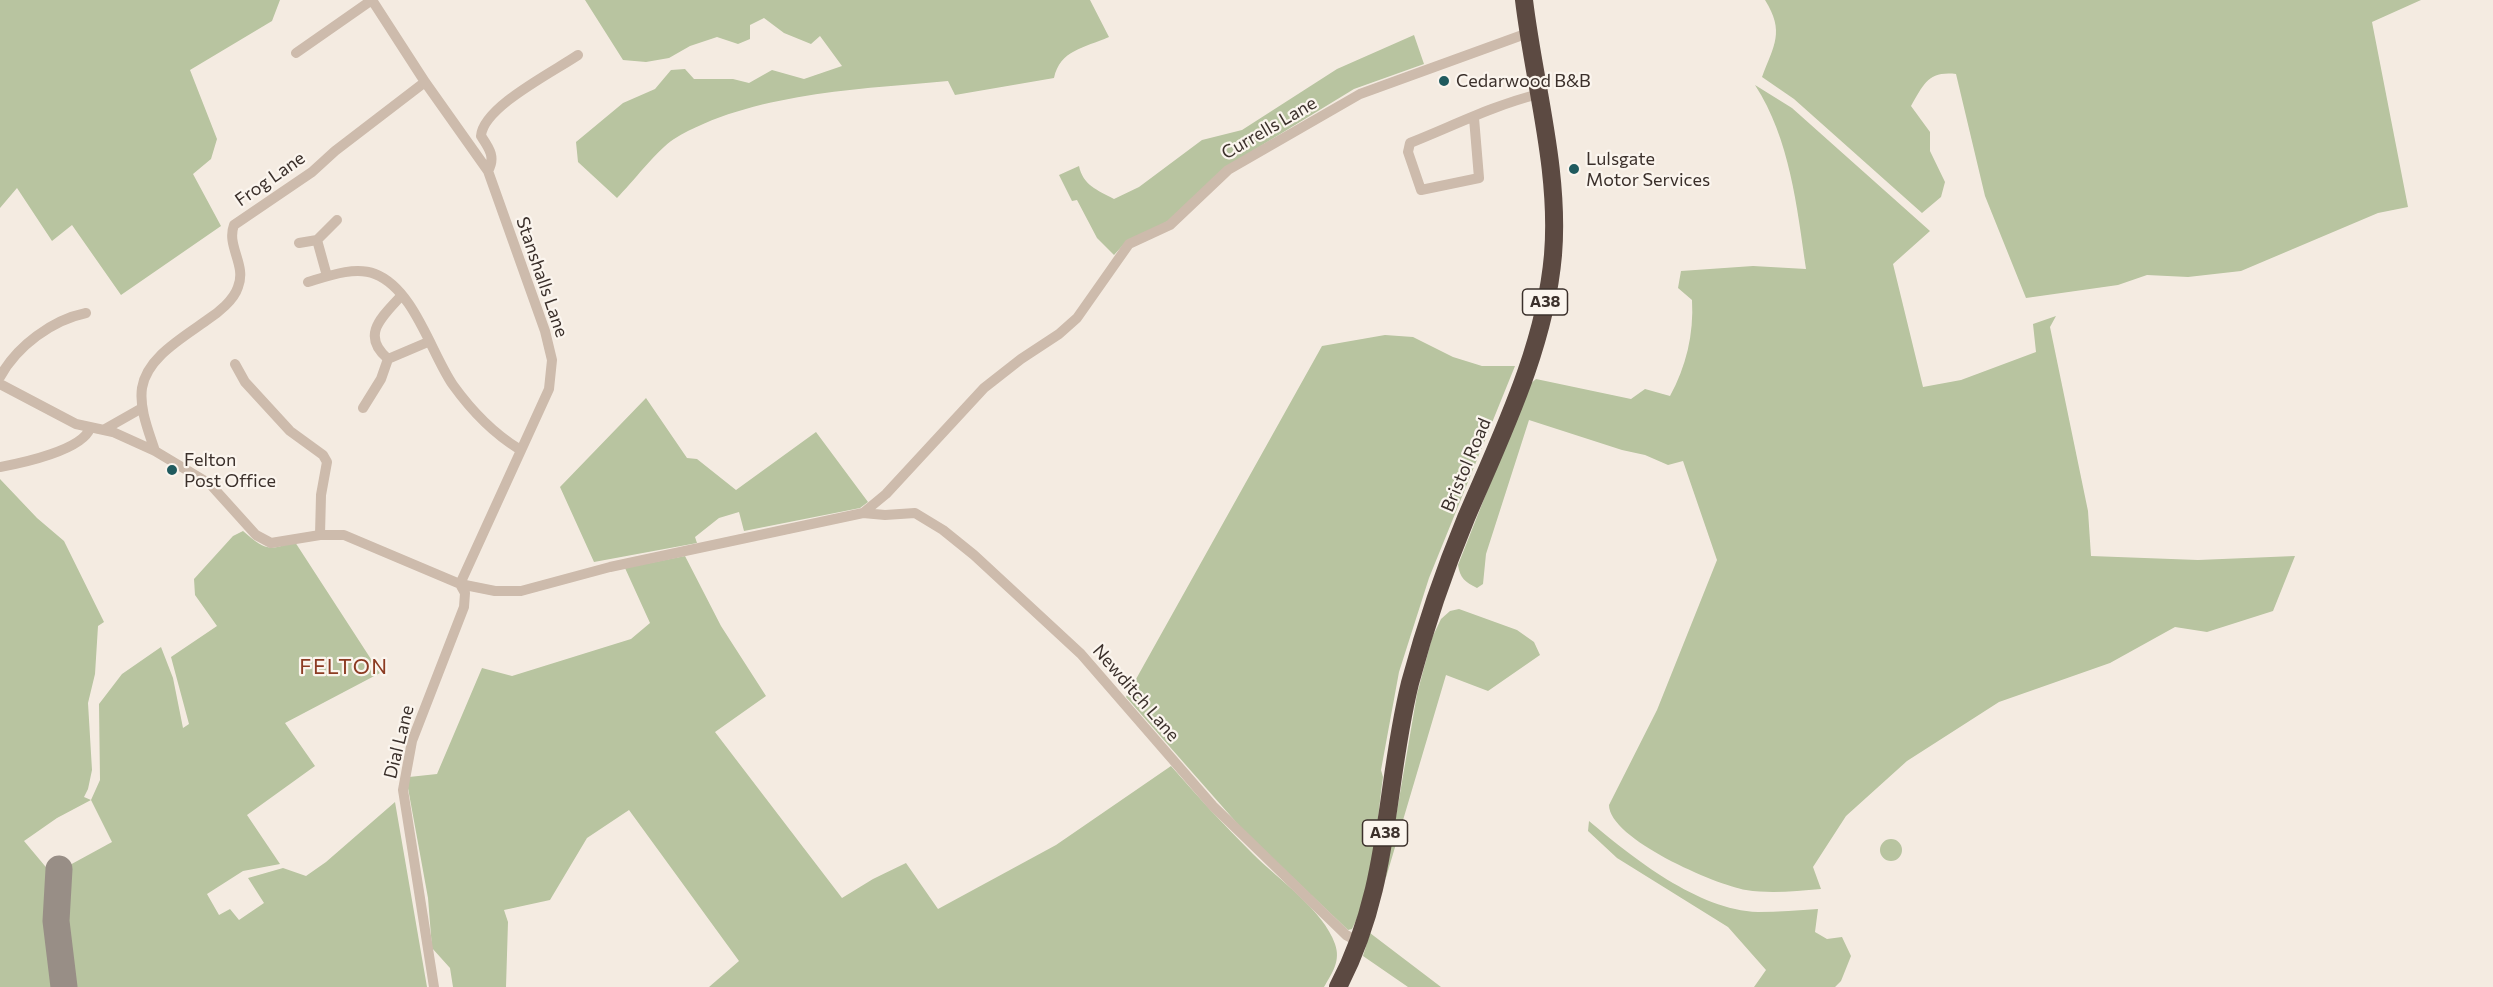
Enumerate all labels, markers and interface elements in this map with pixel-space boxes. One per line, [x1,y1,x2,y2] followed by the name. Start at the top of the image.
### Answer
[1456,70,1591,92] place label: Cedarwood B&B
[1437,74,1451,88] marker: Cedarwood B&B
[1218,92,1320,164] street label: Currells Lane
[231,147,309,211] street label: Frog Lane
[1586,148,1710,190] place label: Lulsgate Motor Services
[1567,162,1581,176] marker: Lulsgate Motor Services
[511,214,573,340] street label: Stanshalls Lane
[1522,289,1568,315] road number: A38
[1437,415,1495,515] street label: Bristol Road
[184,449,276,492] place label: Felton Post Office
[165,463,179,477] marker: Felton Post Office
[1088,640,1184,746] street label: Newditch Lane
[299,654,389,680] district label: FELTON
[379,703,419,781] street label: Dial Lane
[1362,820,1408,846] road number: A38

